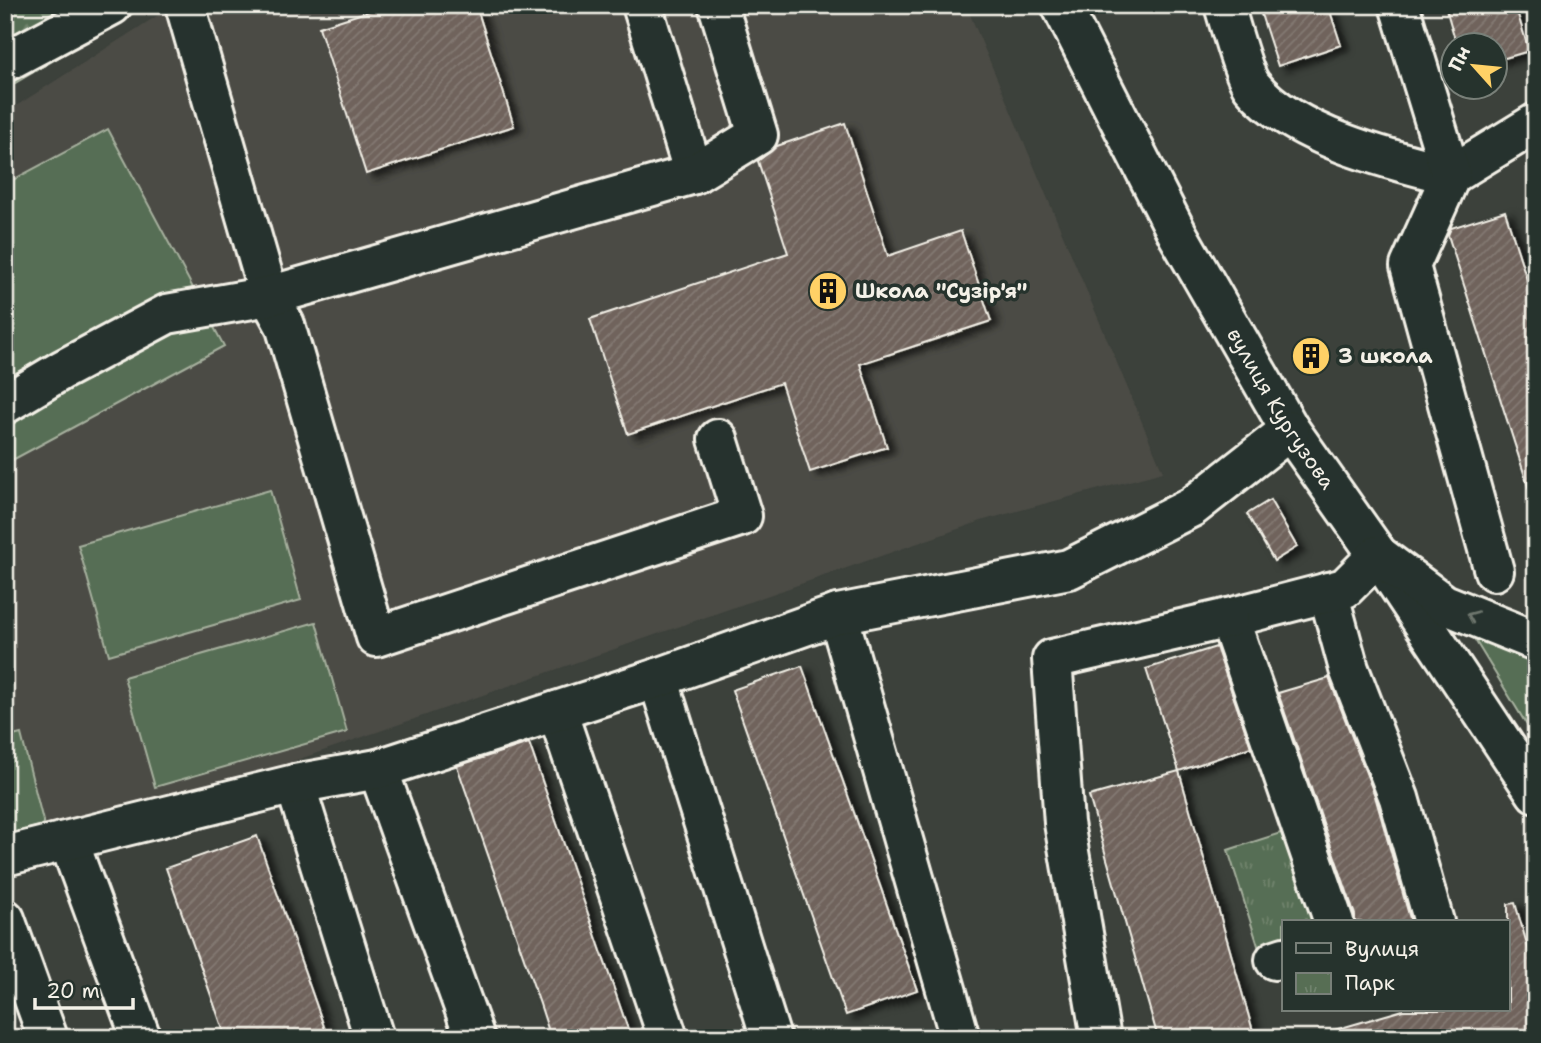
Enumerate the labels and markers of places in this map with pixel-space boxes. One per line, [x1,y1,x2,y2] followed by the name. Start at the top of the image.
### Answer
[807,270,849,312] building icon: Школа "Сузір'я"
[855,277,1028,305] place label: Школа "Сузір'я"
[1290,335,1332,377] building icon: 3 школа
[1338,342,1433,370] place label: 3 школа

